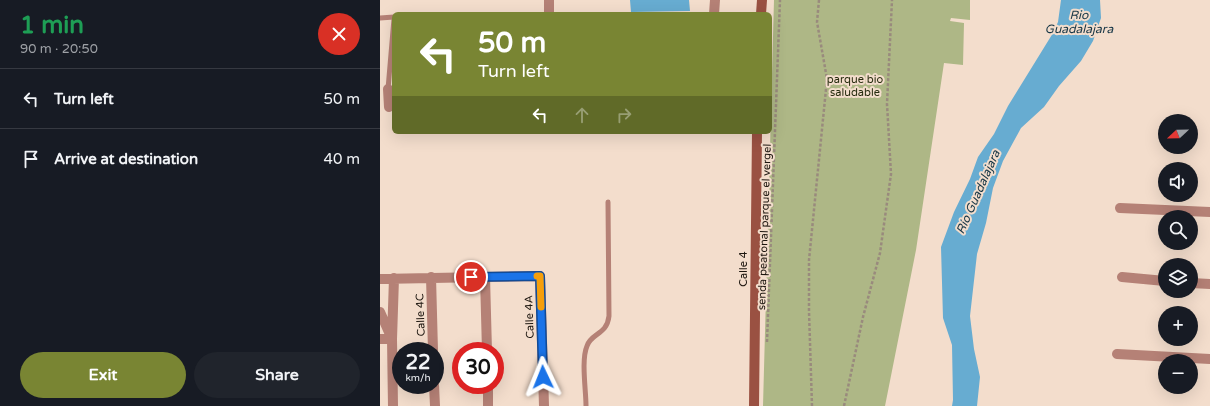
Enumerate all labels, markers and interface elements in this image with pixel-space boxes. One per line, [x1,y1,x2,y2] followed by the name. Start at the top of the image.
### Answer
[1045,8,1113,36] water label: Rio Guadalajara
[20,11,84,40] text: 1 min
[318,13,360,55] button: close
[478,26,546,60] text: 50 m
[412,28,464,80] icon: left
[20,41,98,57] text: 90 m · 20:50
[478,60,550,82] text: Turn left
[827,73,883,99] park label: parque bio saludable
[20,88,42,110] icon: left
[54,90,114,108] text: Turn left
[323,90,360,108] text: 50 m
[529,104,551,126] icon: left
[571,104,593,126] icon: ahead
[613,104,635,126] icon: right
[1158,114,1198,154] north arrow
[1158,114,1198,394] map controls
[755,144,774,310] street label: senda peatonal parque el vergel
[20,148,42,170] icon: arrive
[953,148,1003,236] water label: Río Guadalajara
[54,150,198,168] text: Arrive at destination
[323,150,360,168] text: 40 m
[1158,162,1198,202] button: sound
[1158,210,1198,250] button: search
[737,251,750,287] street label: Calle 4
[1158,258,1198,298] button: layers
[454,260,488,294] pin
[460,266,482,288] icon: arrive
[413,293,428,337] street label: Calle 4C
[522,295,537,339] street label: Calle 4A
[1158,306,1198,346] button: +
[452,342,504,394] speed limit sign: 30
[405,351,431,375] text: 22
[20,352,186,398] button: Exit
[194,352,360,398] button: Share
[1158,354,1198,394] button: −
[522,356,564,398] position arrow
[405,372,431,384] text: km/h

